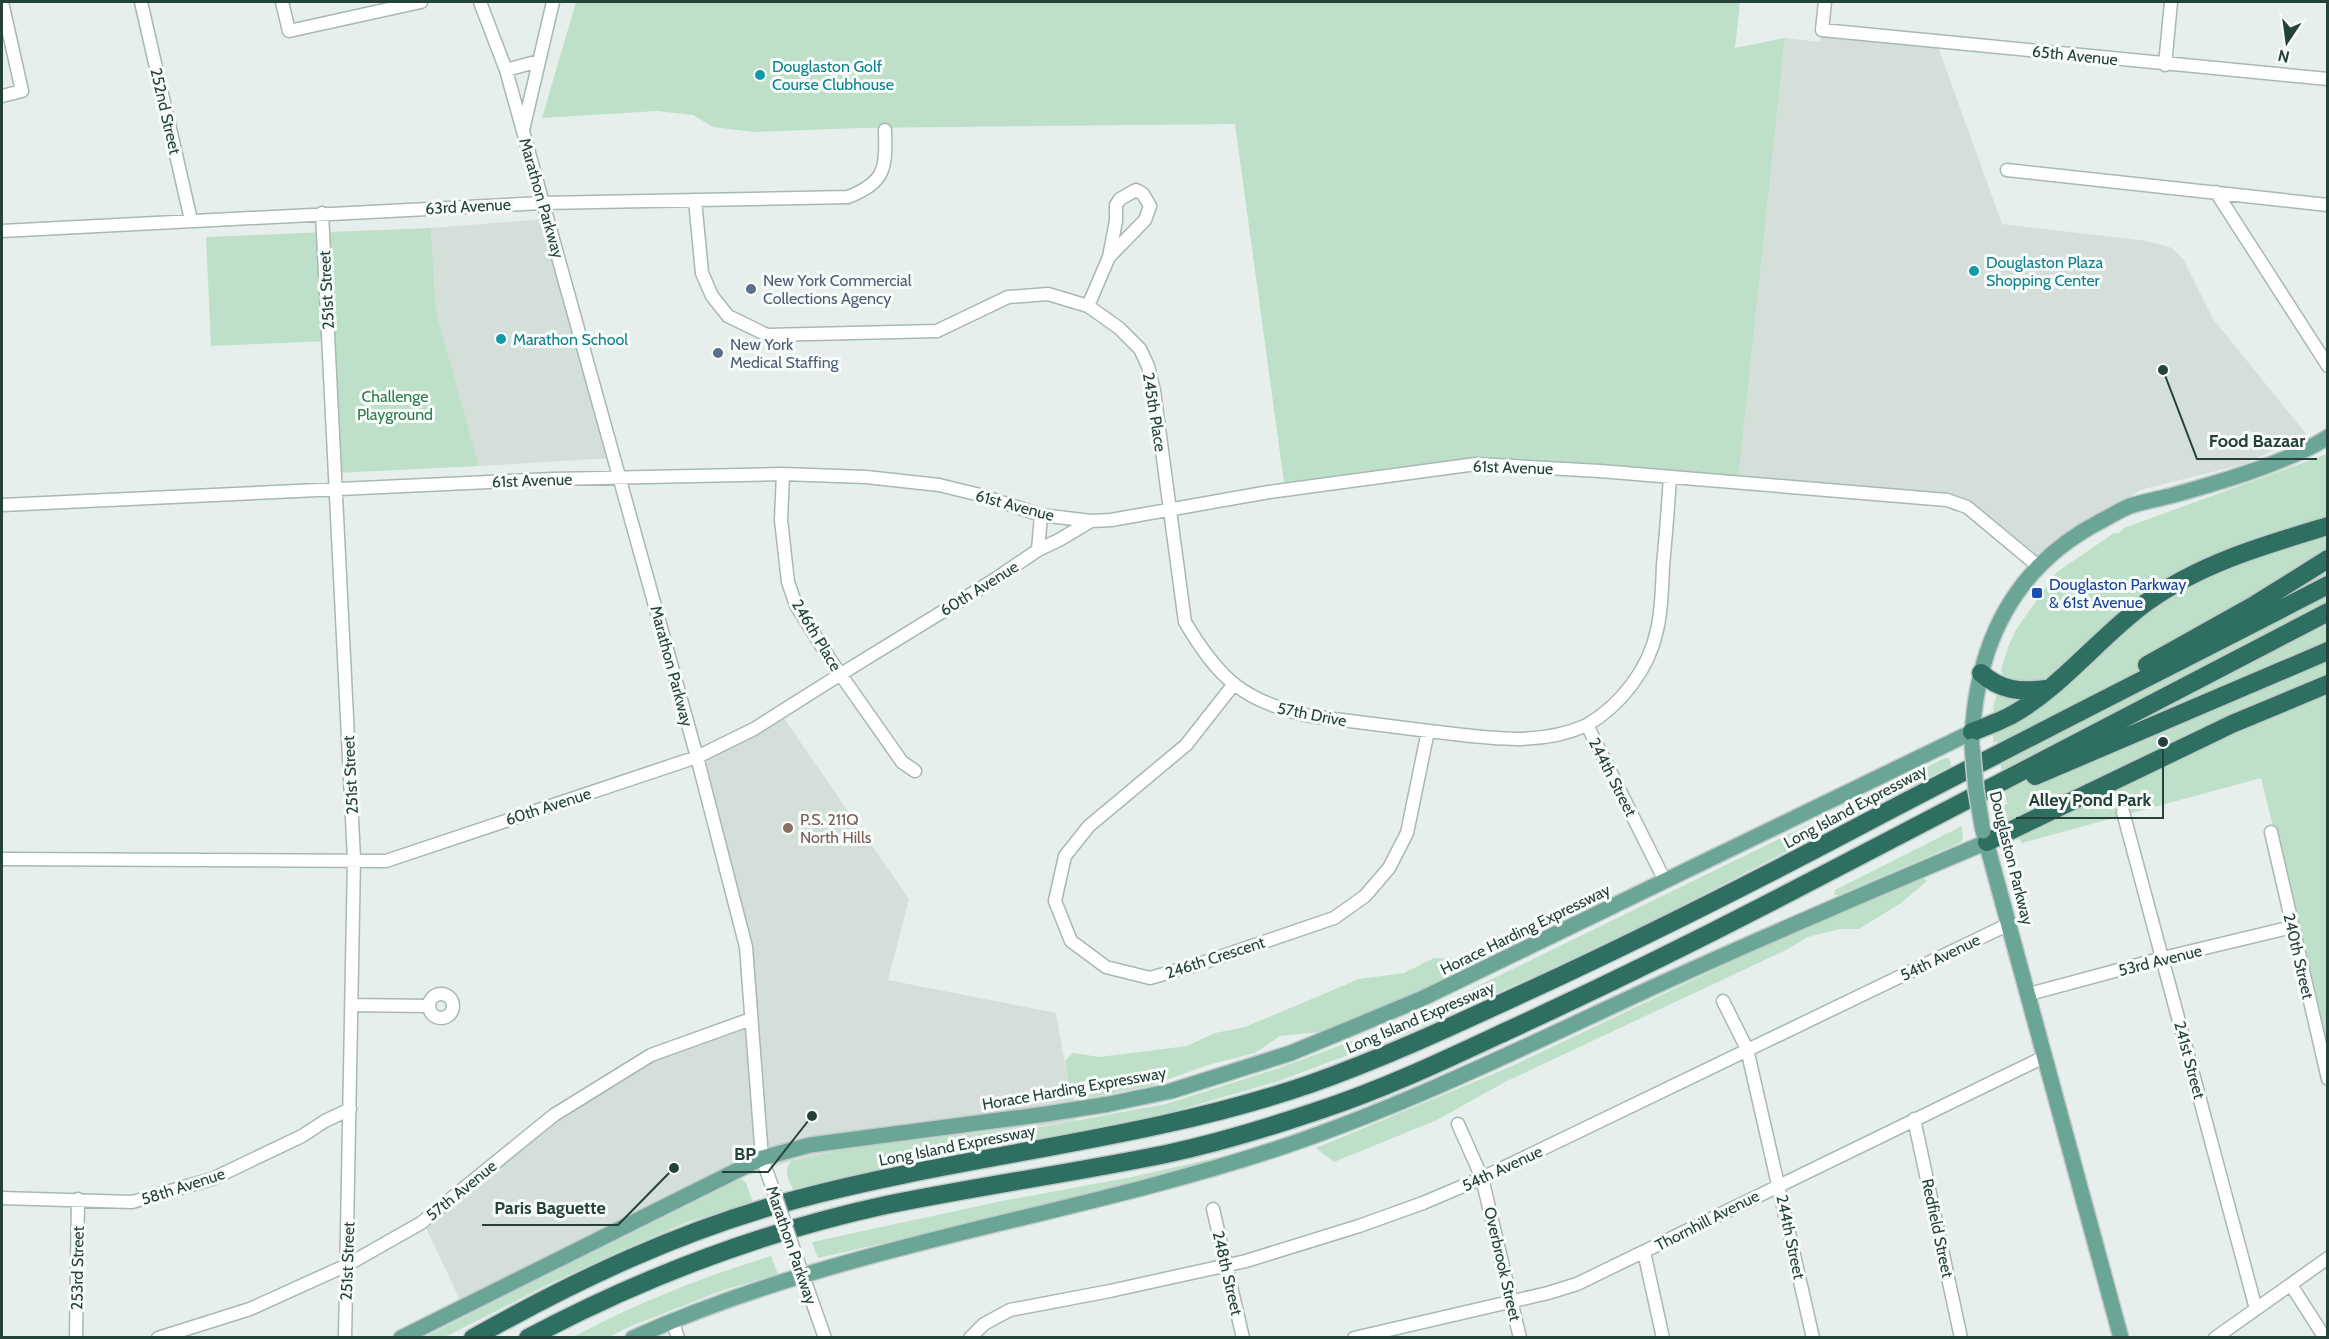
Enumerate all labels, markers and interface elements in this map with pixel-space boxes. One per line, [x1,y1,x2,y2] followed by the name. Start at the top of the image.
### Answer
[2257,12,2317,72] north arrow
[2031,42,2119,69] street label: 65th Avenue
[2276,46,2291,67] text: N
[772,57,894,94] place label: Douglaston Golf Course Clubhouse
[146,66,185,157] street label: 252nd Street
[753,68,767,82] marker: Douglaston Golf Course Clubhouse
[515,136,568,260] street label: Marathon Parkway
[425,195,511,218] street label: 63rd Avenue
[315,249,338,330] street label: 251st Street
[1986,253,2104,290] place label: Douglaston Plaza Shopping Center
[1967,264,1981,278] marker: Douglaston Plaza Shopping Center
[763,271,912,308] place label: New York Commercial Collections Agency
[744,282,758,296] marker: New York Commercial Collections Agency
[513,330,628,349] place label: Marathon School
[494,332,508,346] marker: Marathon School
[730,335,840,372] place label: New York Medical Staffing
[711,346,725,360] marker: New York Medical Staffing
[1139,371,1170,453] street label: 245th Place
[357,387,433,424] park label: Challenge Playground
[2197,423,2317,459] callout: Food Bazaar
[2209,430,2305,452] text: Food Bazaar
[1472,457,1554,478] street label: 61st Avenue
[491,470,573,491] street label: 61st Avenue
[974,486,1056,525] street label: 61st Avenue
[937,557,1022,620] street label: 60th Avenue
[2049,575,2186,612] place label: Douglaston Parkway & 61st Avenue
[2030,586,2044,600] marker: Douglaston Parkway & 61st Avenue
[788,596,845,675] street label: 246th Place
[646,604,697,729] street label: Marathon Parkway
[1276,698,1348,731] street label: 57th Drive
[339,734,362,815] street label: 251st Street
[1585,735,1641,820] street label: 244th Street
[1780,761,1930,852] street label: Long Island Expressway
[2016,782,2163,818] callout: Alley Pond Park
[503,784,593,829] street label: 60th Avenue
[1986,789,2037,927] street label: Douglaston Parkway
[2029,789,2152,811] text: Alley Pond Park
[800,810,872,847] place label: P.S. 211Q North Hills
[781,821,795,835] marker: P.S. 211Q North Hills
[1437,880,1613,979] street label: Horace Harding Expressway
[2279,911,2318,1002] street label: 240th Street
[1897,930,1983,985] street label: 54th Avenue
[1163,932,1268,982] street label: 246th Crescent
[2116,941,2204,980] street label: 53rd Avenue
[1343,978,1497,1057] street label: Long Island Expressway
[2170,1019,2209,1102] street label: 241st Street
[981,1063,1168,1114] street label: Horace Harding Expressway
[877,1121,1037,1170] street label: Long Island Expressway
[722,1136,768,1172] callout: BP
[1459,1142,1545,1195] street label: 54th Avenue
[734,1143,756,1165] text: BP
[422,1156,500,1225] street label: 57th Avenue
[139,1164,227,1209] street label: 58th Avenue
[1918,1177,1957,1280] street label: Redfield Street
[762,1183,821,1307] street label: Marathon Parkway
[1652,1186,1762,1255] street label: Thornhill Avenue
[482,1189,618,1225] callout: Paris Baguette
[1772,1193,1809,1282] street label: 244th Street
[494,1197,606,1219] text: Paris Baguette
[1480,1205,1525,1324] street label: Overbrook Street
[337,1221,358,1301] street label: 251st Street
[67,1225,88,1310] street label: 253rd Street
[1209,1229,1247,1318] street label: 248th Street

